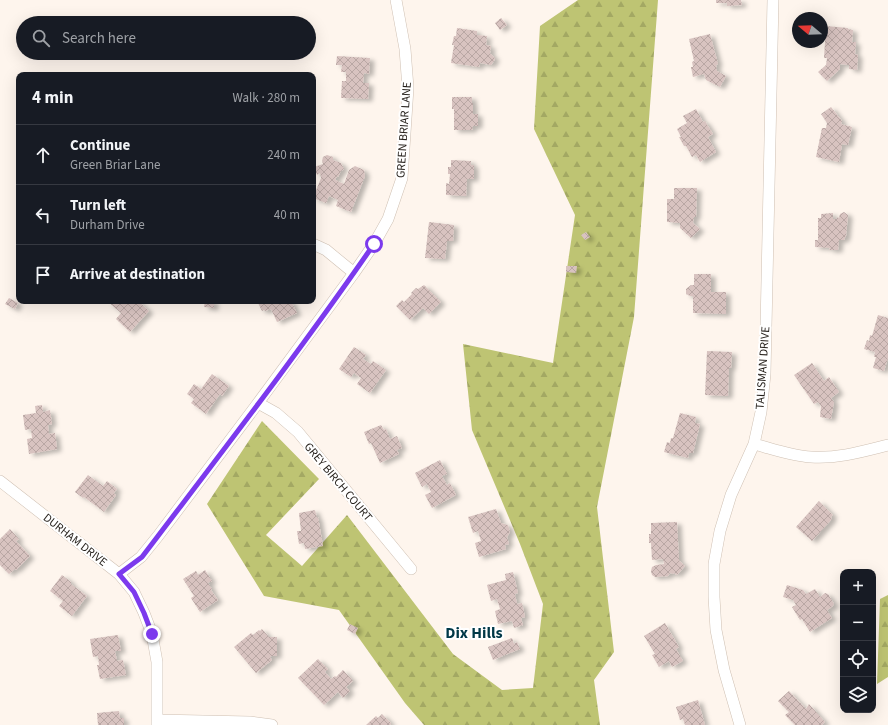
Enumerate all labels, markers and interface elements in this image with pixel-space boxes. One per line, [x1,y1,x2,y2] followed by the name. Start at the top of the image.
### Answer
[792,12,828,48] north arrow
[16,16,316,60] search box
[30,27,52,49] icon: search
[62,28,136,49] text: Search here
[392,81,416,179] street label: GREEN BRIAR LANE
[32,86,73,110] text: 4 min
[232,89,300,107] text: Walk · 280 m
[70,135,130,156] text: Continue
[32,144,54,166] icon: ahead
[267,146,300,164] text: 240 m
[70,156,160,174] text: Green Briar Lane
[70,195,126,216] text: Turn left
[32,204,54,226] icon: left
[274,206,300,224] text: 40 m
[70,216,145,234] text: Durham Drive
[365,235,383,253] route start
[32,264,54,286] icon: arrive
[70,264,205,285] text: Arrive at destination
[752,326,774,410] street label: TALISMAN DRIVE
[300,439,376,525] street label: GREY BIRCH COURT
[39,510,111,570] street label: DURHAM DRIVE
[840,569,876,713] map controls
[840,569,876,605] button: +
[840,605,876,641] button: −
[445,622,503,644] district label: Dix Hills
[143,625,161,643] route end
[840,641,876,677] button: locate
[840,677,876,713] button: layers

